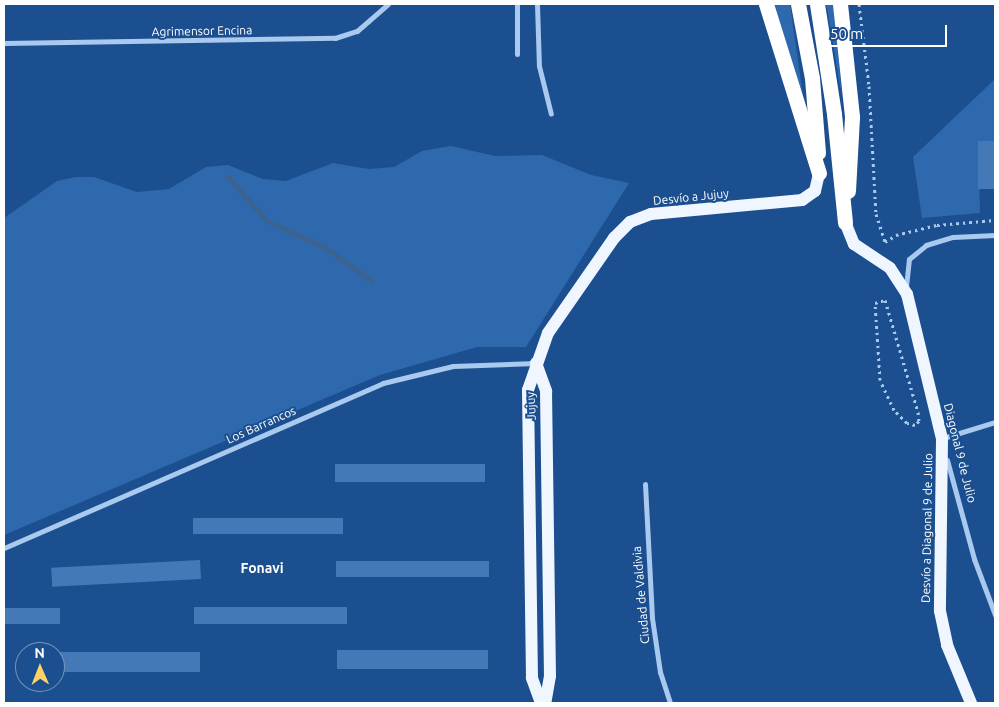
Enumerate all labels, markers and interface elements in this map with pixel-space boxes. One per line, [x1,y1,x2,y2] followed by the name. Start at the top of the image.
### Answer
[824,15,949,47] scale bar
[152,23,252,39] street label: Agrimensor Encina
[830,25,863,42] text: 50 m
[652,186,730,208] street label: Desvío a Jujuy
[523,392,539,420] street label: Jujuy
[941,402,979,504] street label: Diagonal 9 de Julio
[224,403,298,447] street label: Los Barrancos
[918,453,936,603] street label: Desvío a Diagonal 9 de Julio
[630,546,652,644] street label: Ciudad de Valdivia
[240,560,284,576] district label: Fonavi
[15,642,65,692] north arrow
[34,645,45,661] text: N

